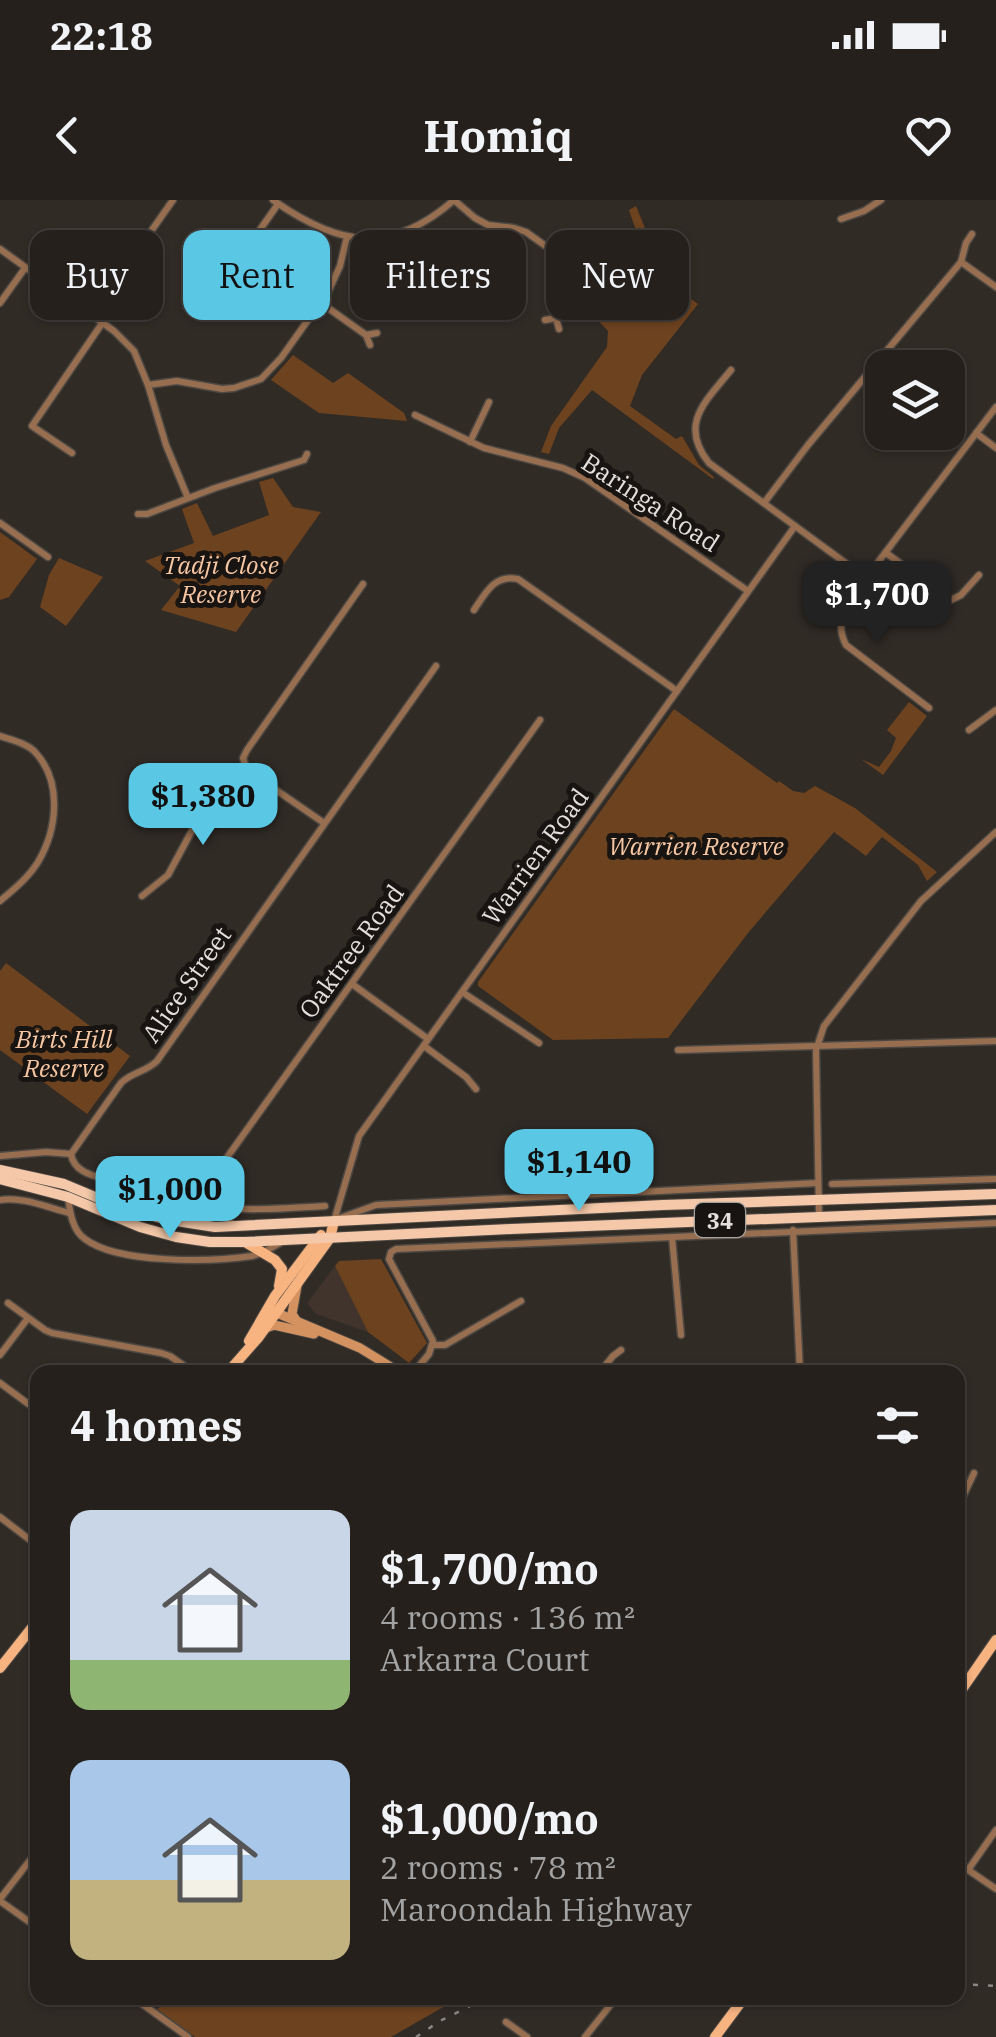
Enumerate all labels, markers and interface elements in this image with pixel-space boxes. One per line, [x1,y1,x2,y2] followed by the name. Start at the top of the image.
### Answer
[50,11,153,60] text: 22:18
[423,106,573,164] text: Homiq
[40,108,95,163] icon: back
[901,108,956,163] icon: heart
[30,230,163,320] chip: Buy
[183,230,330,320] chip: Rent
[350,230,526,320] chip: Filters
[546,230,689,320] chip: New
[865,350,965,450] map controls
[865,350,965,450] button: layers
[576,445,726,559] street label: Baringa Road
[163,548,279,610] park label: Tadji Close Reserve
[796,561,958,646] pin: $1,700
[825,572,929,614] text: $1,700
[122,763,284,848] pin: $1,380
[151,774,255,816] text: $1,380
[474,781,596,931] street label: Warrien Road
[608,829,784,862] park label: Warrien Reserve
[291,877,411,1025] street label: Oaktree Road
[134,919,238,1048] street label: Alice Street
[15,1022,113,1084] park label: Birts Hill Reserve
[498,1129,660,1214] pin: $1,140
[527,1140,631,1182] text: $1,140
[89,1156,251,1241] pin: $1,000
[118,1167,222,1209] text: $1,000
[695,1203,745,1237] road number: 34
[70,1398,243,1453] text: 4 homes
[870,1398,925,1453] icon: filters
[380,1541,599,1596] text: $1,700/mo
[150,1550,270,1670] icon: home
[380,1596,635,1638] text: 4 rooms · 136 m²
[380,1638,590,1680] text: Arkarra Court
[380,1791,599,1846] text: $1,000/mo
[150,1800,270,1920] icon: home
[380,1846,616,1888] text: 2 rooms · 78 m²
[380,1888,692,1930] text: Maroondah Highway

